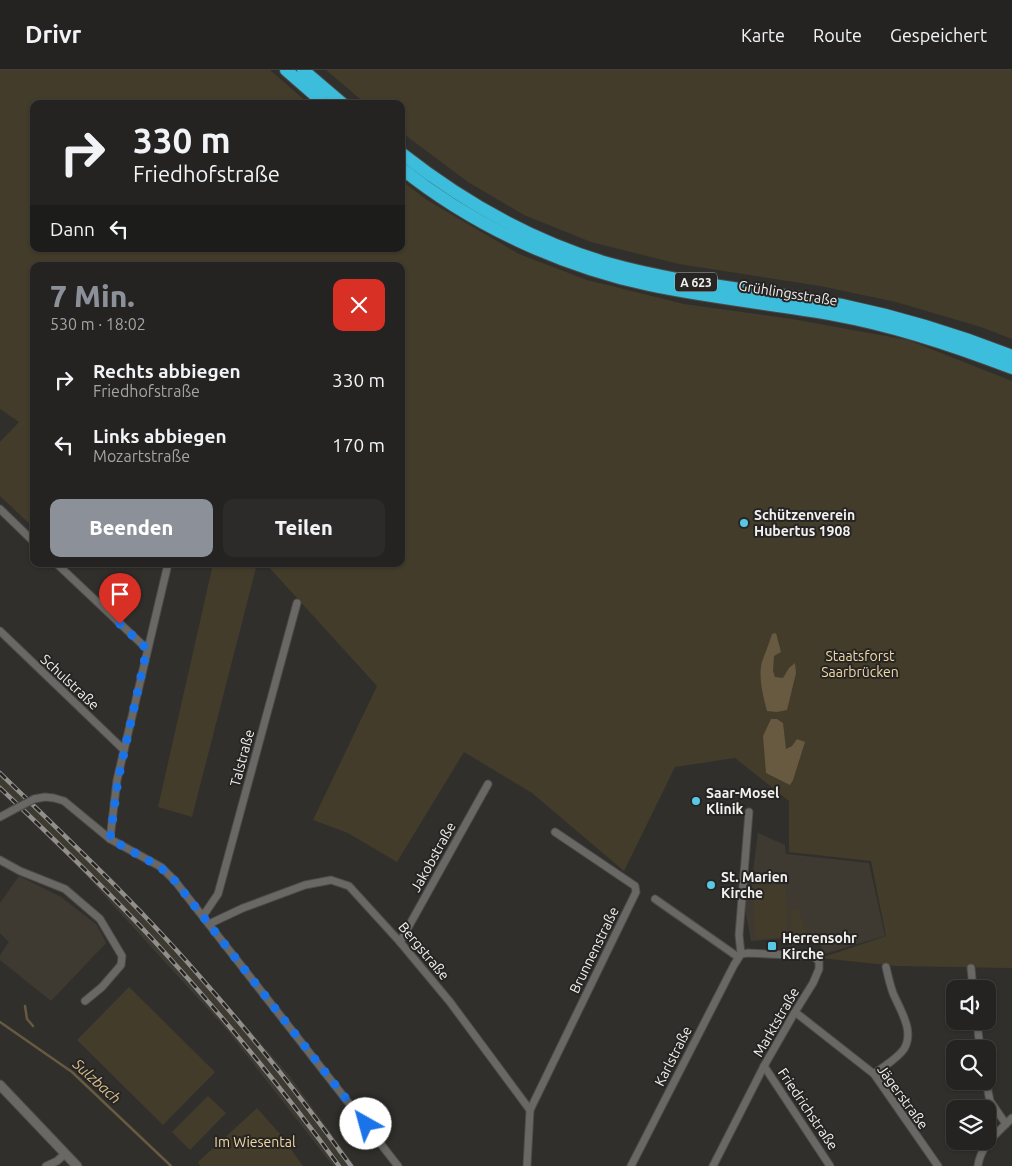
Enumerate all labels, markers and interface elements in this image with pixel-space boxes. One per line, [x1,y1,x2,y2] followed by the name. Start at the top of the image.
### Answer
[25,21,81,48] text: Drivr
[741,25,785,45] text: Karte
[813,25,862,45] text: Route
[890,25,987,45] text: Gespeichert
[50,120,115,185] icon: right
[133,120,231,160] text: 330 m
[133,161,280,186] text: Friedhofstraße
[105,215,133,243] icon: left
[50,218,95,240] text: Dann
[675,272,717,292] road number: A 623
[737,277,839,309] street label: Grühlingsstraße
[50,279,135,313] text: 7 Min.
[333,279,385,331] button: close
[50,315,146,333] text: 530 m · 18:02
[93,360,241,382] text: Rechts abbiegen
[50,366,78,394] icon: right
[332,369,385,391] text: 330 m
[93,382,200,400] text: Friedhofstraße
[93,425,227,447] text: Links abbiegen
[50,431,78,459] icon: left
[332,434,385,456] text: 170 m
[93,447,190,465] text: Mozartstraße
[50,499,213,557] button: Beenden
[223,499,385,557] button: Teilen
[754,507,855,539] place label: Schützenverein Hubertus 1908
[738,517,750,529] marker: Schützenverein Hubertus 1908
[99,573,141,624] pin
[106,580,134,608] icon: arrive
[821,648,899,680] park label: Staatsforst Saarbrücken
[38,651,102,713] street label: Schulstraße
[227,728,257,788] street label: Talstraße
[706,785,779,817] place label: Saar-Mosel Klinik
[690,795,702,807] marker: Saar-Mosel Klinik
[407,819,459,895] street label: Jakobstraße
[721,869,788,901] place label: St. Marien Kirche
[705,879,717,891] marker: St. Marien Kirche
[566,904,622,996] street label: Brunnenstraße
[395,919,453,983] street label: Bergstraße
[782,930,857,962] place label: Herrensohr Kirche
[766,940,778,952] marker: Herrensohr Kirche
[946,980,996,1150] map controls
[946,980,996,1030] button: sound
[750,984,802,1060] street label: Marktstraße
[651,1023,695,1089] street label: Karlstraße
[946,1040,996,1090] button: search
[69,1054,124,1107] water label: Sulzbach
[874,1062,932,1132] street label: Jägerstraße
[775,1065,841,1153] street label: Friedrichstraße
[339,1097,391,1149] position arrow
[946,1100,996,1150] button: layers
[214,1134,296,1150] park label: Im Wiesental

